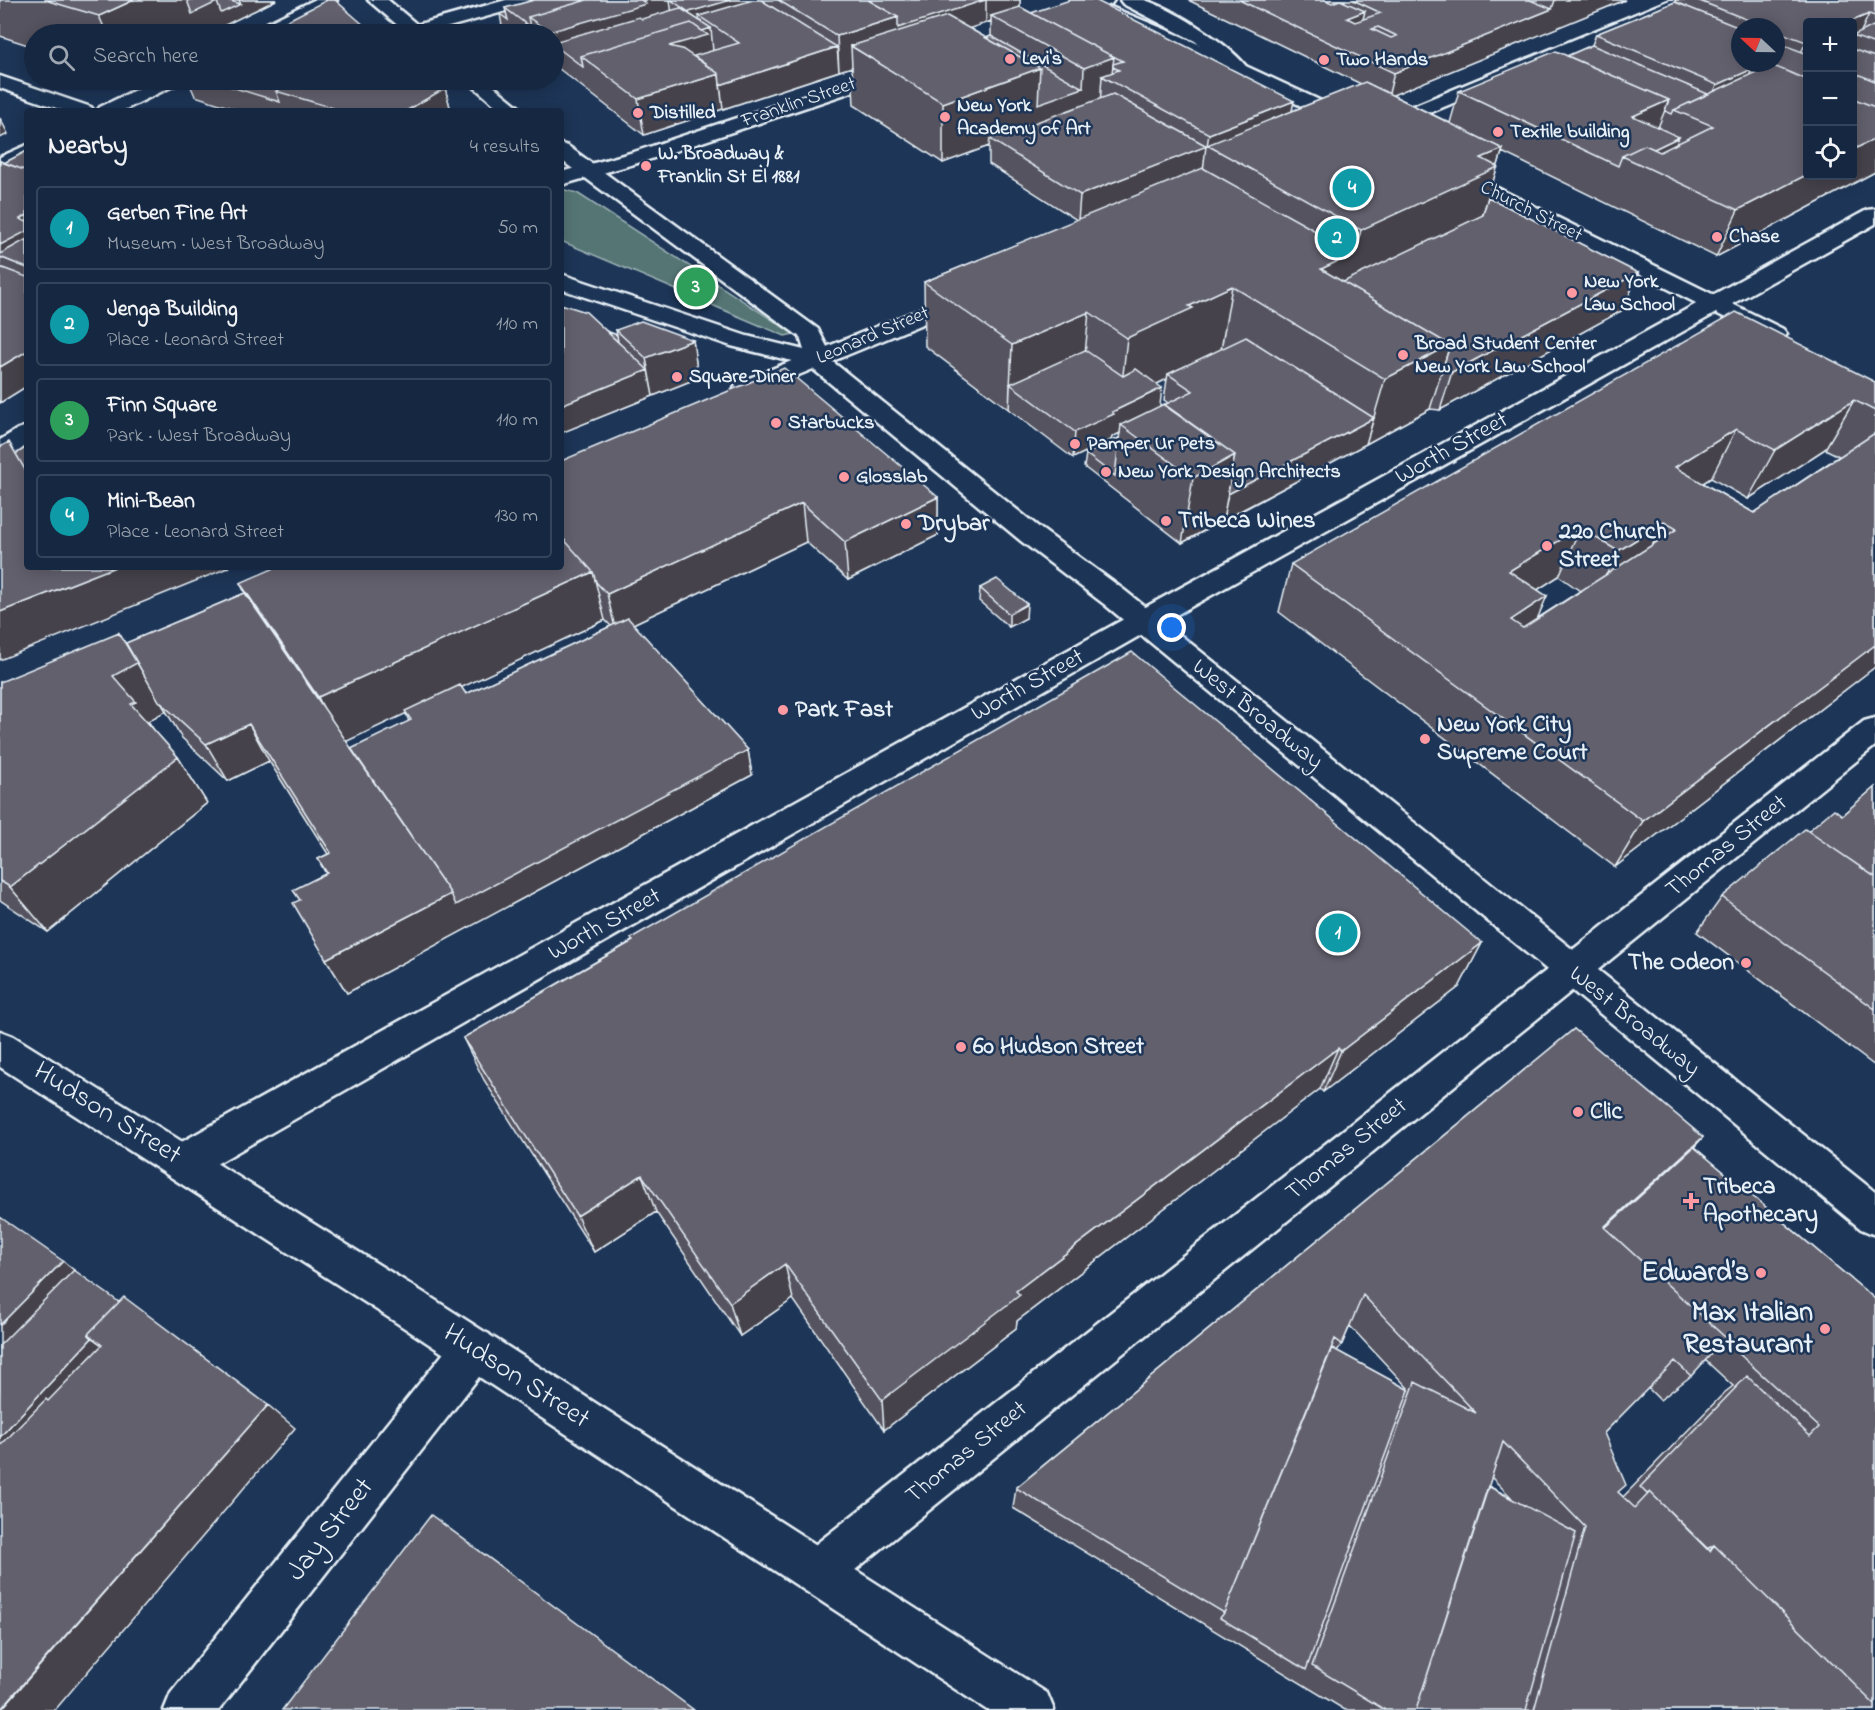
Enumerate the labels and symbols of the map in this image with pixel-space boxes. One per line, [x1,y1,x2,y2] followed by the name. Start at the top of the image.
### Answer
[1731,18,1785,72] north arrow
[1022,45,1062,74] place label: Levi's
[1336,46,1428,75] place label: Two Hands
[1003,52,1017,66] marker: Levi's
[1317,53,1331,67] marker: Two Hands
[737,70,860,136] street label: Franklin Street
[957,92,1091,145] place label: New York Academy of Art
[649,99,716,128] place label: Distilled
[631,106,645,120] marker: Distilled
[938,110,952,124] marker: New York Academy of Art
[1510,118,1630,148] place label: Textile building
[1491,125,1505,139] marker: Textile building
[657,140,800,192] place label: W. Broadway & Franklin St El 1881
[639,159,653,173] marker: W. Broadway & Franklin St El 1881
[1332,166,1372,210] pin: 4
[1475,174,1588,250] street label: Church Street
[1318,216,1356,260] pin: 2
[1729,223,1780,252] place label: Chase
[1710,230,1724,244] marker: Chase
[676,264,716,310] pin: 3
[1584,268,1675,320] place label: New York Law School
[1565,286,1579,300] marker: New York Law School
[812,299,934,373] street label: Leonard Street
[1414,330,1597,382] place label: Broad Student Center New York Law School
[1396,348,1410,362] marker: Broad Student Center New York Law School
[689,363,797,392] place label: Square Diner
[670,370,684,384] marker: Square Diner
[1389,404,1515,494] street label: Worth Street
[788,409,874,438] place label: Starbucks
[769,416,783,430] marker: Starbucks
[1087,430,1215,459] place label: Pamper Ur Pets
[1068,437,1082,451] marker: Pamper Ur Pets
[1118,458,1341,488] place label: New York Design Architects
[856,463,928,492] place label: Glosslab
[1099,465,1113,479] marker: New York Design Architects
[837,470,851,484] marker: Glosslab
[1178,504,1315,539] place label: Tribeca Wines
[917,507,990,543] place label: Drybar
[1159,514,1173,528] marker: Tribeca Wines
[1558,515,1667,578] place label: 220 Church Street
[899,517,913,531] marker: Drybar
[1540,539,1554,553] marker: 220 Church Street
[1157,613,1186,642] your location
[965,641,1091,731] street label: Worth Street
[1183,651,1330,780] street label: West Broadway
[795,693,894,728] place label: Park Fast
[776,703,790,717] marker: Park Fast
[1437,708,1588,771] place label: New York City Supreme Court
[1418,732,1432,746] marker: New York City Supreme Court
[1659,787,1795,907] street label: Thomas Street
[542,880,668,970] street label: Worth Street
[1318,910,1358,956] pin: 1
[1628,946,1734,981] place label: The Odeon
[1739,956,1753,970] marker: The Odeon
[1560,958,1707,1087] street label: West Broadway
[973,1030,1145,1065] place label: 60 Hudson Street
[954,1040,968,1054] marker: 60 Hudson Street
[25,1052,189,1176] street label: Hudson Street
[1279,1090,1415,1210] street label: Thomas Street
[1590,1095,1624,1130] place label: Clic
[1571,1105,1585,1119] marker: Clic
[1703,1170,1818,1234] place label: Tribeca Apothecary
[1684,1194,1698,1208] marker: Tribeca Apothecary
[1641,1253,1749,1294] place label: Edward’s
[1754,1266,1768,1280] marker: Edward’s
[1683,1293,1814,1366] place label: Max Italian Restaurant
[434,1314,598,1440] street label: Hudson Street
[1818,1322,1832,1336] marker: Max Italian Restaurant
[899,1393,1035,1513] street label: Thomas Street
[277,1469,385,1591] street label: Jay Street

